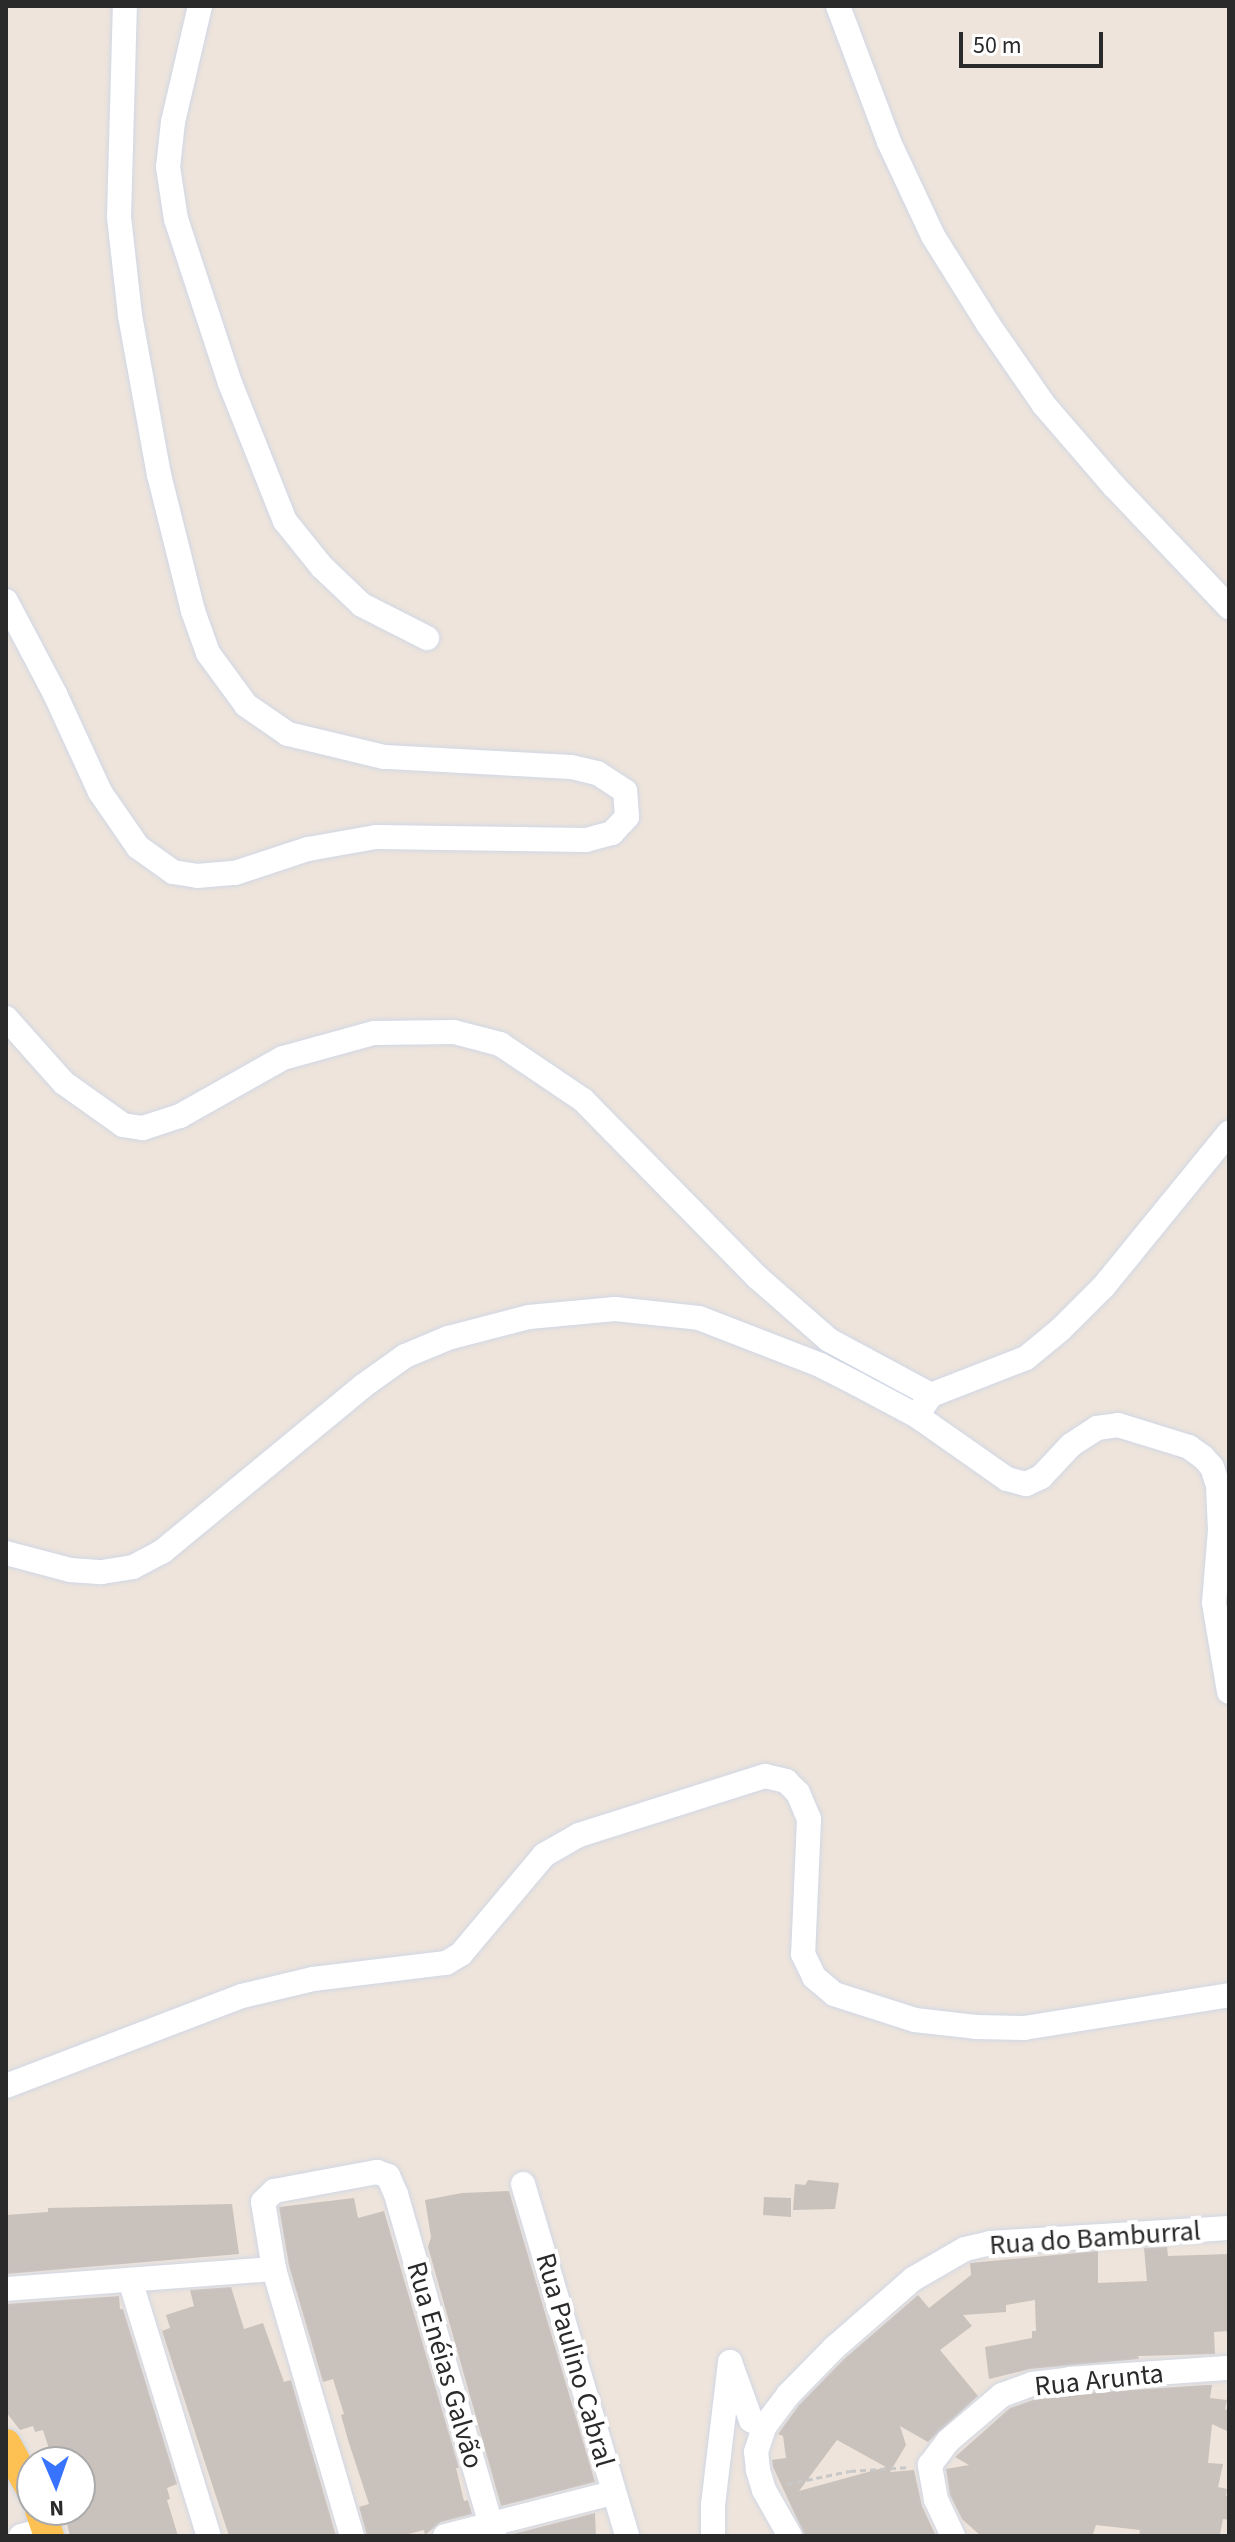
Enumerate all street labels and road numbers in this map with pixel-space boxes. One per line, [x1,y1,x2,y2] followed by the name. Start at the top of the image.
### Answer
[988,2214,1202,2262] street label: Rua do Bamburral
[528,2249,622,2471] street label: Rua Paulino Cabral
[399,2258,491,2472] street label: Rua Enéias Galvão
[1033,2357,1165,2403] street label: Rua Arunta

